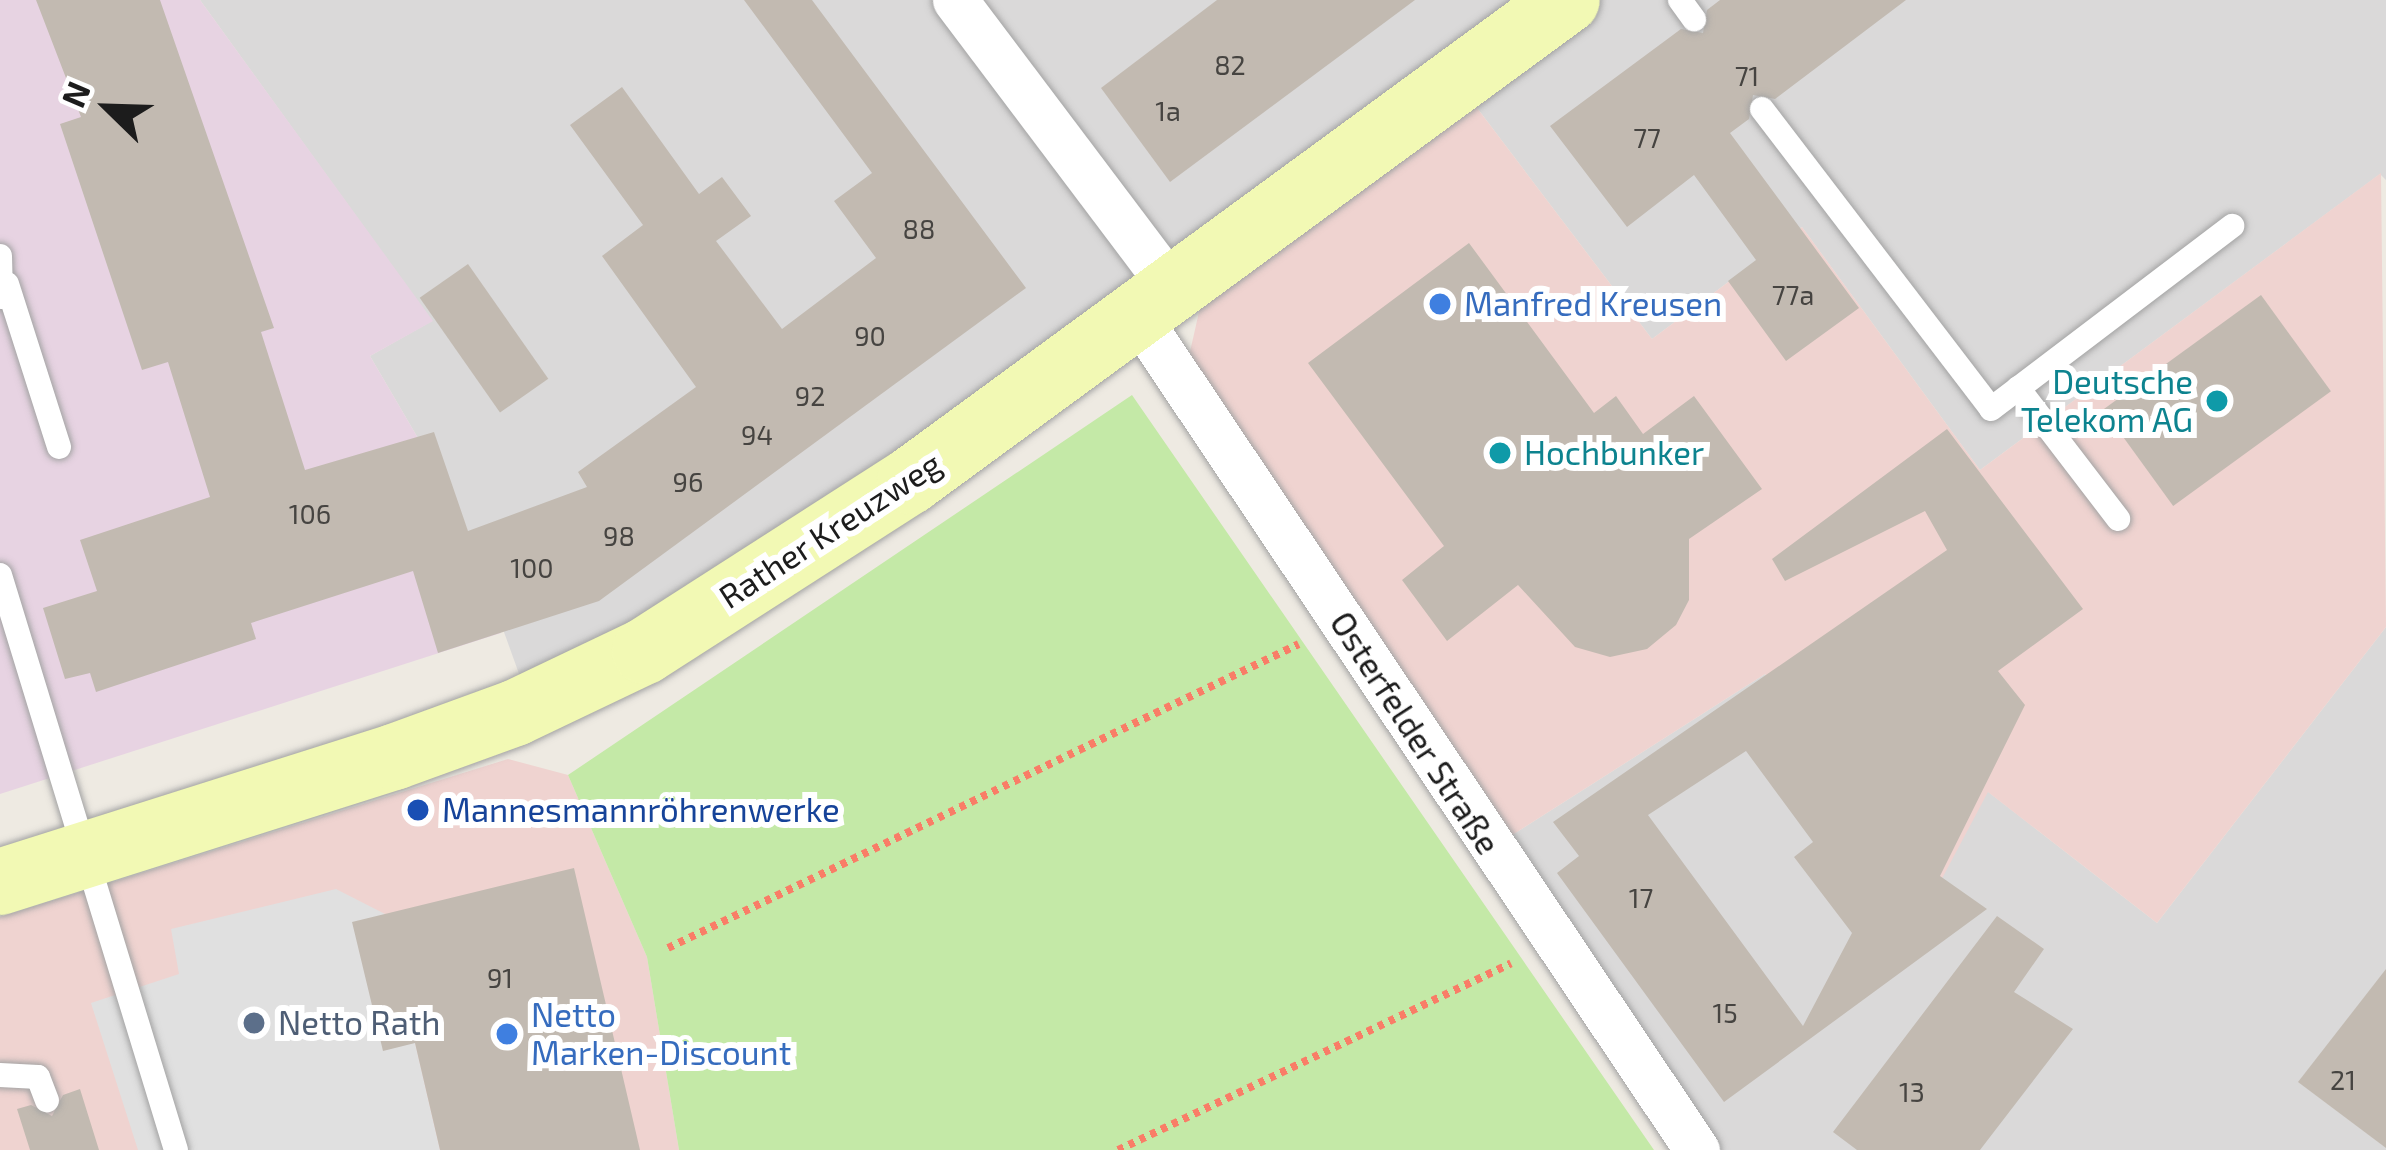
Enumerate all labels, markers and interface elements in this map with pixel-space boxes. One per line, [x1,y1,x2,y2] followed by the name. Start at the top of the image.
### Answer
[48,48,168,168] north arrow
[1214,49,1246,81] house number: 82
[1735,60,1759,92] house number: 71
[52,75,98,113] text: N
[1155,95,1181,127] house number: 1a
[1633,122,1661,154] house number: 77
[903,213,935,245] house number: 88
[1772,279,1814,311] house number: 77a
[1464,284,1722,324] place label: Manfred Kreusen
[1427,291,1453,317] marker: Manfred Kreusen
[854,320,886,352] house number: 90
[2020,362,2193,440] place label: Deutsche Telekom AG
[795,380,825,412] house number: 92
[2204,388,2230,414] marker: Deutsche Telekom AG
[741,419,773,451] house number: 94
[1524,433,1704,473] place label: Hochbunker
[1487,440,1513,466] marker: Hochbunker
[711,443,949,617] street label: Rather Kreuzweg
[673,466,703,498] house number: 96
[289,498,331,530] house number: 106
[603,520,635,552] house number: 98
[510,552,554,584] house number: 100
[1322,604,1508,862] street label: Osterfelder Straße
[442,790,840,830] place label: Mannesmannröhrenwerke
[405,797,431,823] marker: Mannesmannröhrenwerke
[1629,882,1653,914] house number: 17
[487,962,513,994] house number: 91
[531,995,791,1073] place label: Netto Marken-Discount
[1712,997,1738,1029] house number: 15
[278,1003,440,1043] place label: Netto Rath
[241,1010,267,1036] marker: Netto Rath
[494,1021,520,1047] marker: Netto Marken-Discount
[2330,1064,2356,1096] house number: 21
[1899,1076,1925,1108] house number: 13

